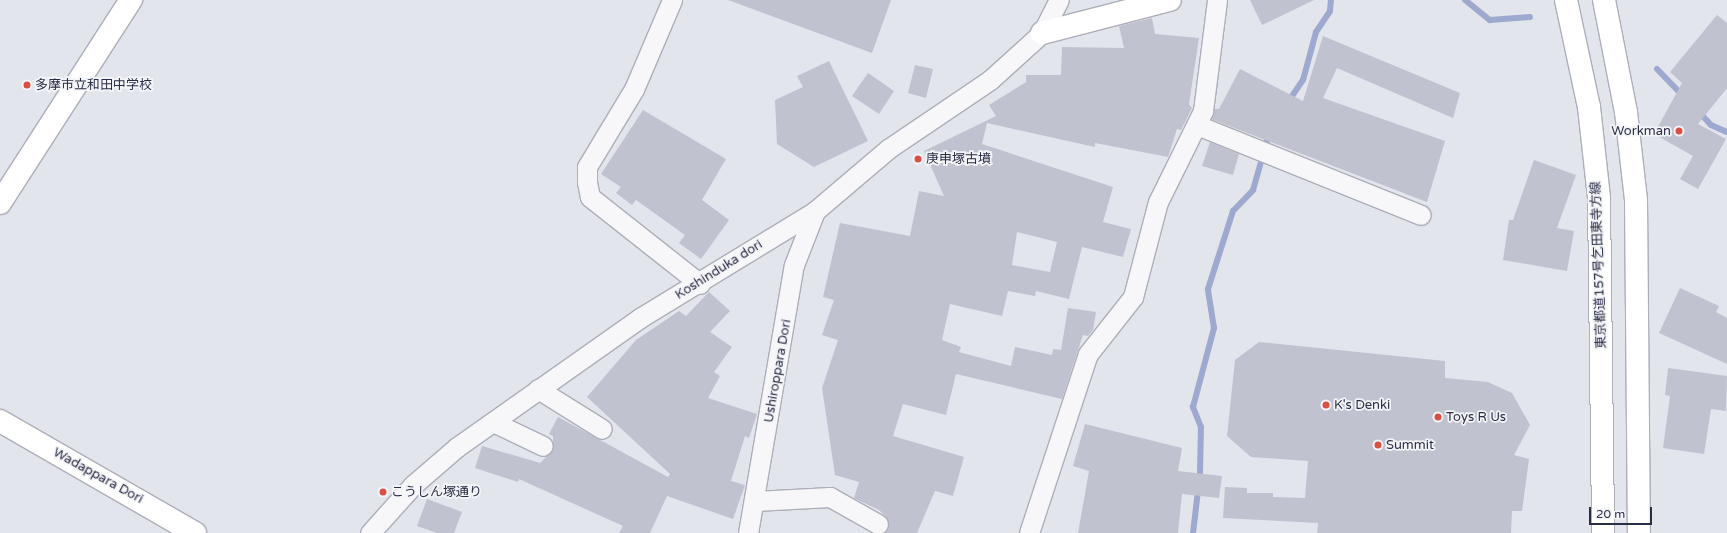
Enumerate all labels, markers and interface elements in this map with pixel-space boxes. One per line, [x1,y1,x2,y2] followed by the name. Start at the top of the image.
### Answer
[35,77,152,93] place label: 多摩市立和田中学校
[22,80,32,90] marker: 多摩市立和田中学校
[1611,123,1671,139] place label: Workman
[1674,126,1684,136] marker: Workman
[926,151,991,167] place label: 庚申塚古墳
[913,154,923,164] marker: 庚申塚古墳
[1588,181,1610,349] street label: 東京都道157号乞田東寺方線
[672,237,766,303] street label: Koshinduka dori
[761,318,795,424] street label: Ushiroppara Dori
[1334,397,1390,413] place label: K's Denki
[1321,400,1331,410] marker: K's Denki
[1446,409,1506,425] place label: Toys R Us
[1433,412,1443,422] marker: Toys R Us
[1386,437,1434,453] place label: Summit
[1373,440,1383,450] marker: Summit
[50,445,146,507] street label: Wadappara Dori
[391,484,482,500] place label: こうしん塚通り
[378,487,388,497] marker: こうしん塚通り
[1591,499,1654,525] scale bar
[1596,507,1625,521] text: 20 m

